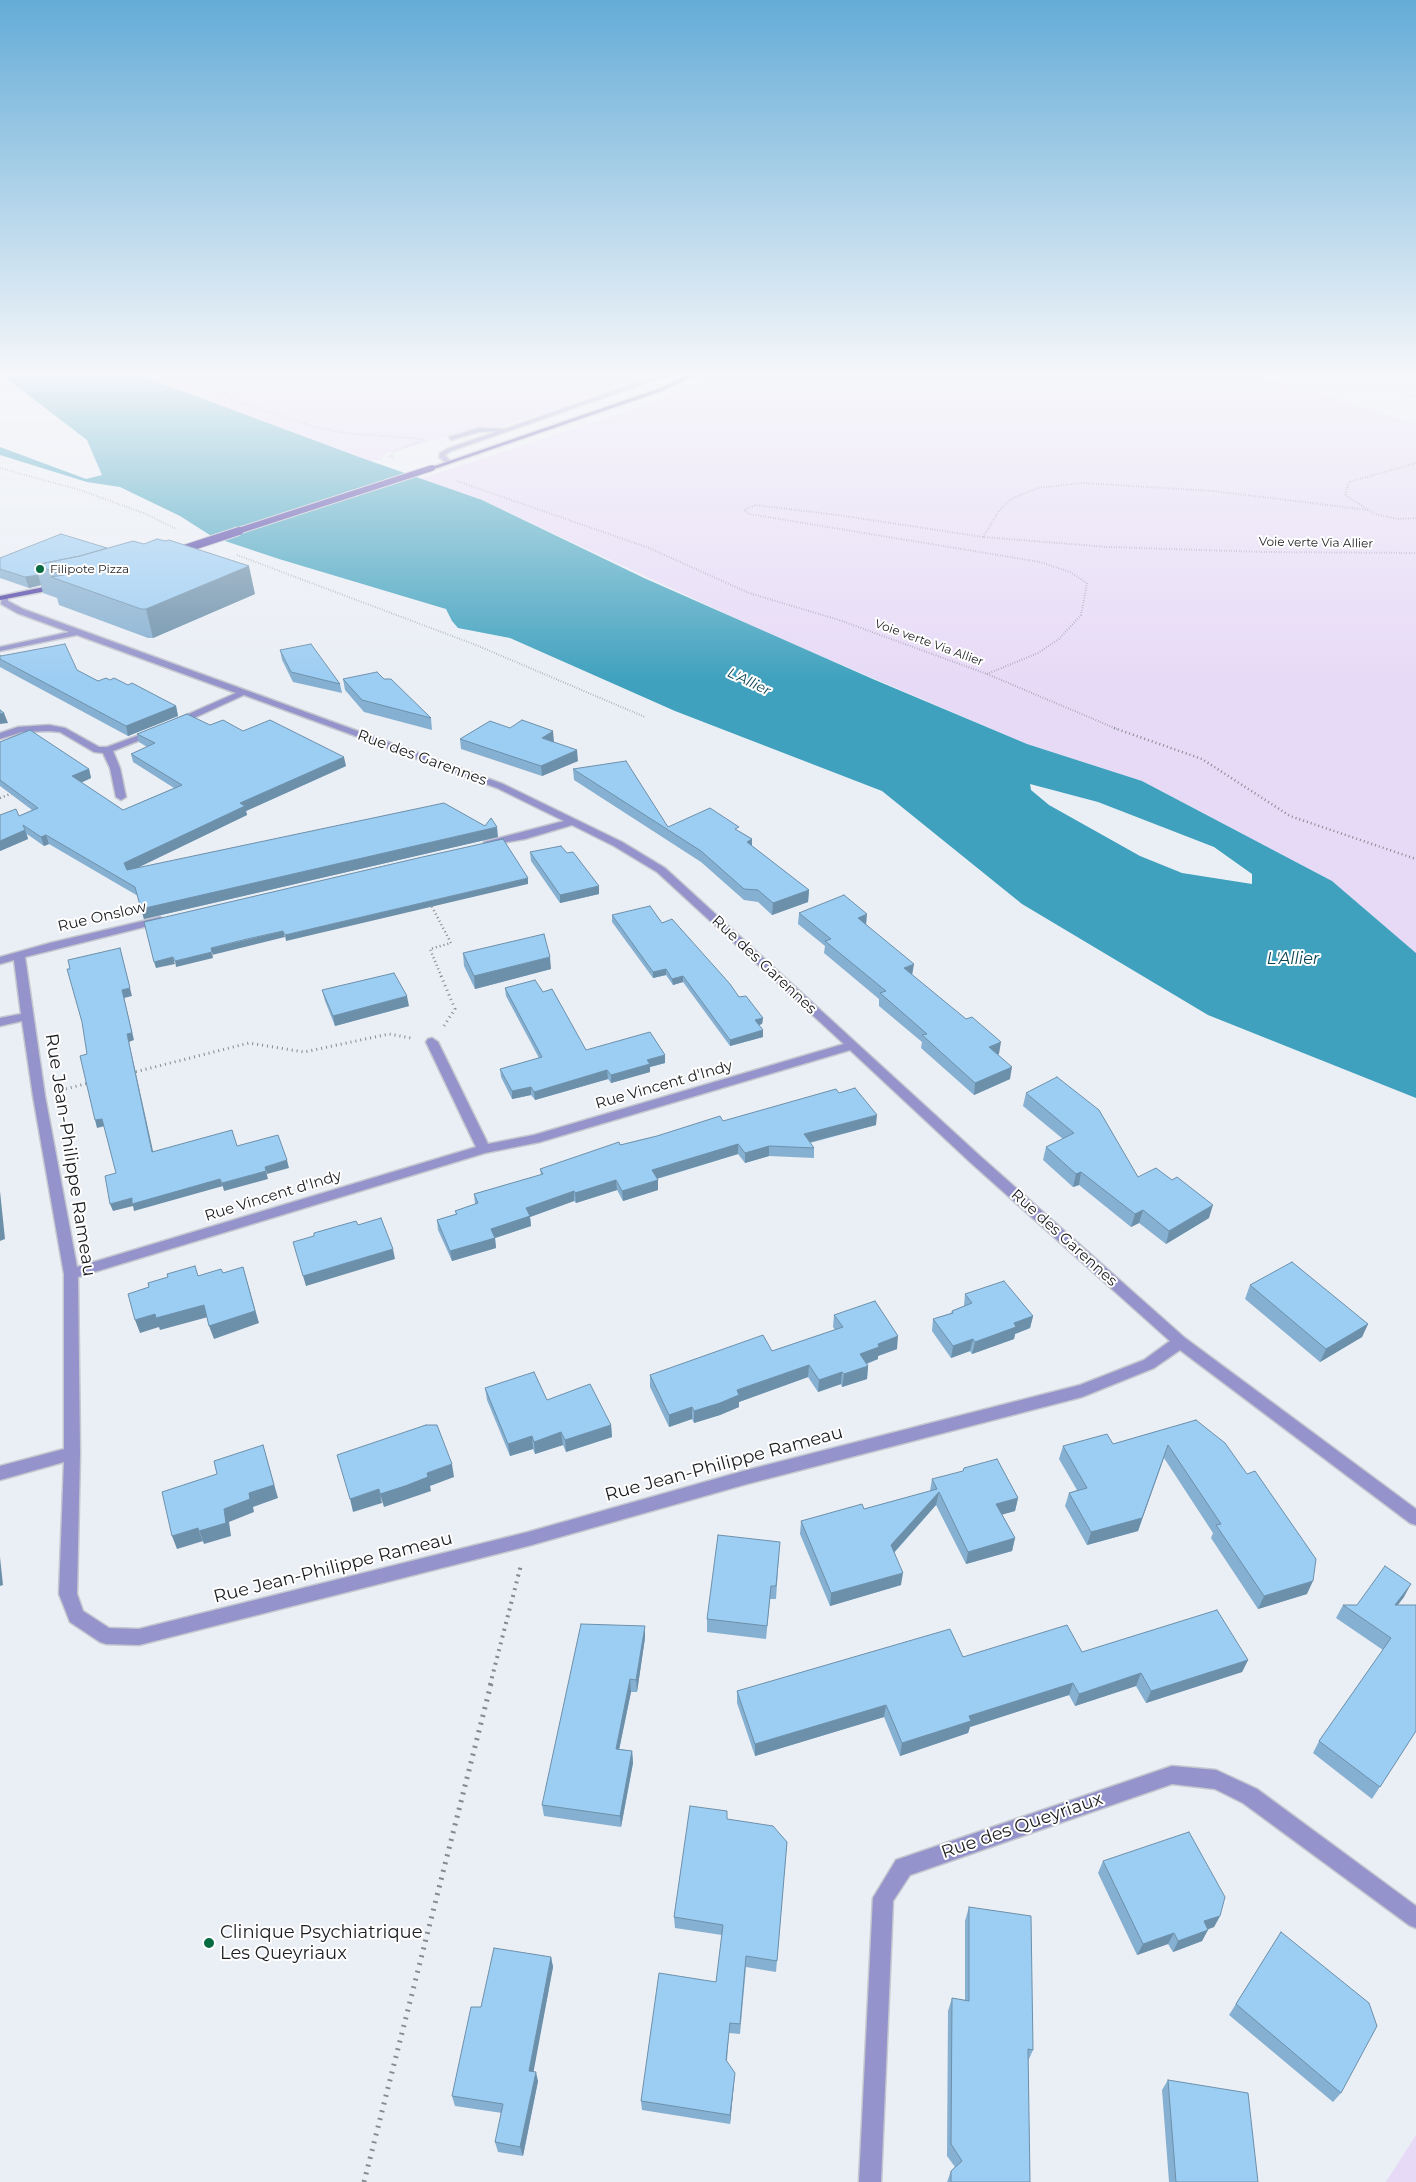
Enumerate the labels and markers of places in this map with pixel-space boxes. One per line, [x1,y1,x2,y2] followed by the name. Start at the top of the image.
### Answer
[50,562,129,576] place label: Filipote Pizza
[34,563,46,575] marker: Filipote Pizza
[220,1922,423,1965] place label: Clinique Psychiatrique Les Queyriaux
[202,1936,216,1950] marker: Clinique Psychiatrique Les Queyriaux

